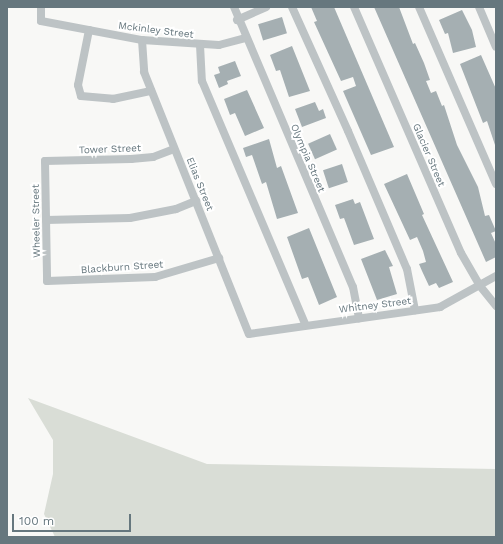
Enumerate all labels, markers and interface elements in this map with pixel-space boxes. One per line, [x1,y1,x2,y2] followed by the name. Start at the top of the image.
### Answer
[118,19,194,41] street label: Mckinley Street
[288,122,328,194] street label: Olympia Street
[410,122,448,188] street label: Glacier Street
[79,142,141,156] street label: Tower Street
[184,156,216,212] street label: Elias Street
[29,184,43,258] street label: Wheeler Street
[80,258,164,276] street label: Blackburn Street
[338,295,412,315] street label: Whitney Street
[14,506,133,532] scale bar
[19,514,54,528] text: 100 m

